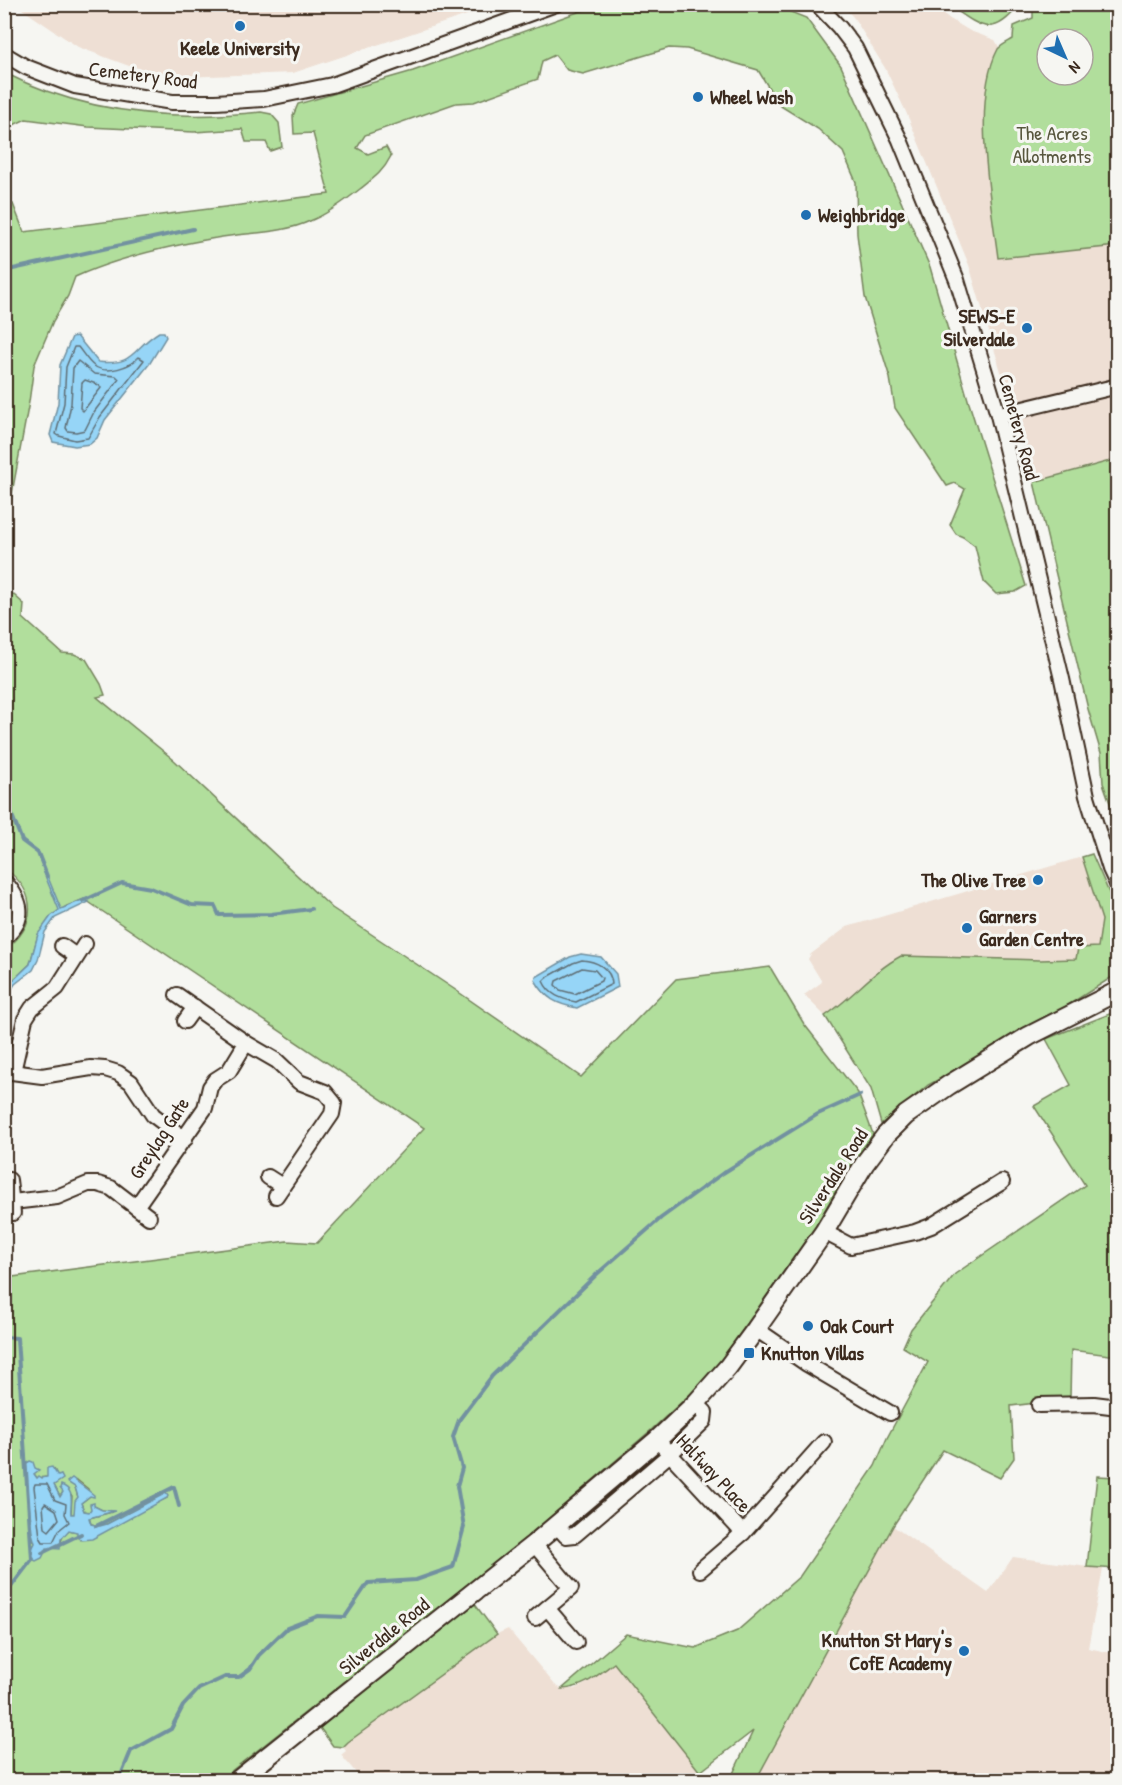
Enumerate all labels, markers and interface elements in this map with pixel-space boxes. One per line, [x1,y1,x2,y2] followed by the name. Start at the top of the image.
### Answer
[233,19,247,33] marker: Keele University
[1035,27,1095,87] north arrow
[180,34,301,62] place label: Keele University
[87,54,199,95] street label: Cemetery Road
[1064,57,1086,79] text: N
[710,83,793,110] place label: Wheel Wash
[691,90,705,104] marker: Wheel Wash
[1013,119,1092,169] park label: The Acres Allotments
[818,201,905,229] place label: Weighbridge
[799,208,813,222] marker: Weighbridge
[943,302,1015,352] place label: SEWS-E Silverdale
[1020,321,1034,335] marker: SEWS-E Silverdale
[992,371,1047,483] street label: Cemetery Road
[920,866,1026,893] place label: The Olive Tree
[1031,873,1045,887] marker: The Olive Tree
[979,902,1084,952] place label: Garners Garden Centre
[960,921,974,935] marker: Garners Garden Centre
[122,1091,195,1184] street label: Greylag Gate
[792,1123,874,1229] street label: Silverdale Road
[820,1312,895,1339] place label: Oak Court
[801,1319,815,1333] marker: Oak Court
[761,1339,864,1366] place label: Knutton Villas
[742,1346,756,1360] marker: Knutton Villas
[671,1427,758,1518] street label: Halfway Place
[333,1591,435,1680] street label: Silverdale Road
[822,1626,953,1677] place label: Knutton St Mary's CofE Academy
[957,1644,971,1658] marker: Knutton St Mary's CofE Academy

